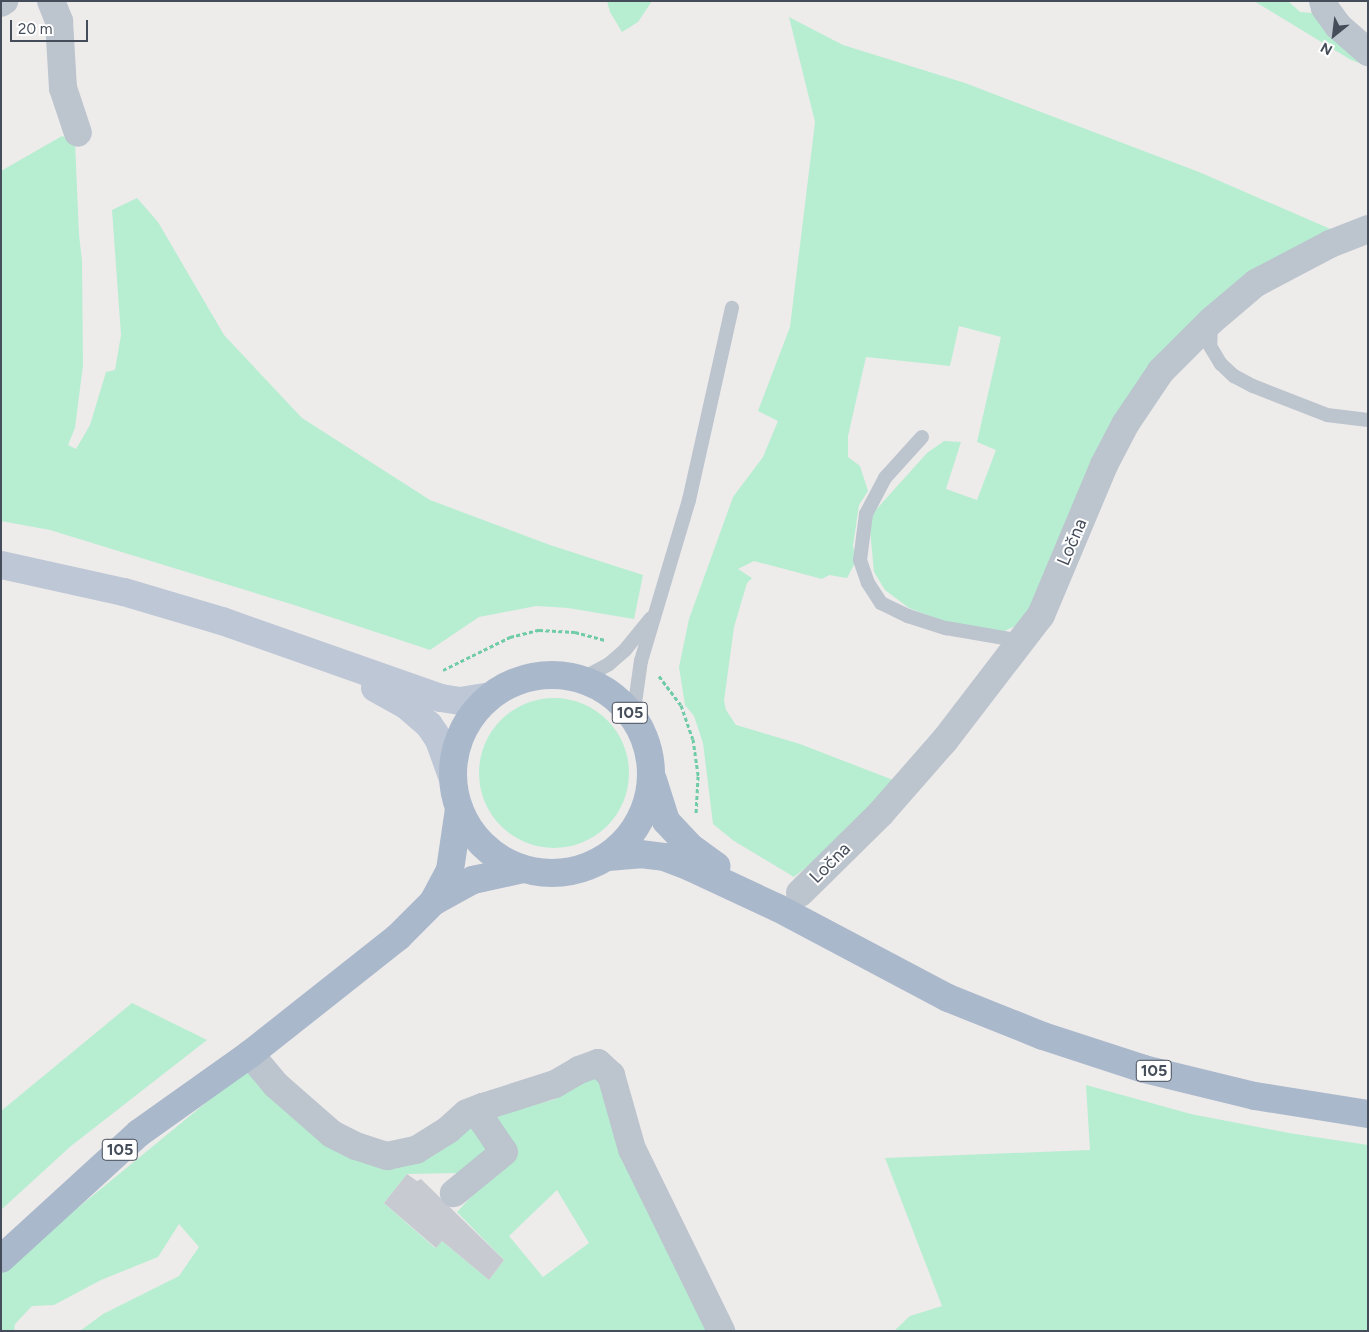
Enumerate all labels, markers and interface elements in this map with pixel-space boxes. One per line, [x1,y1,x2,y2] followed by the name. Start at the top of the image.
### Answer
[12,10,90,42] scale bar
[1309,10,1359,60] north arrow
[18,20,52,38] text: 20 m
[1318,39,1335,59] text: N
[1053,515,1091,569] street label: Ločna
[611,700,649,726] road number: 105
[805,838,855,888] street label: Ločna
[1135,1058,1173,1084] road number: 105
[101,1136,139,1164] road number: 105

